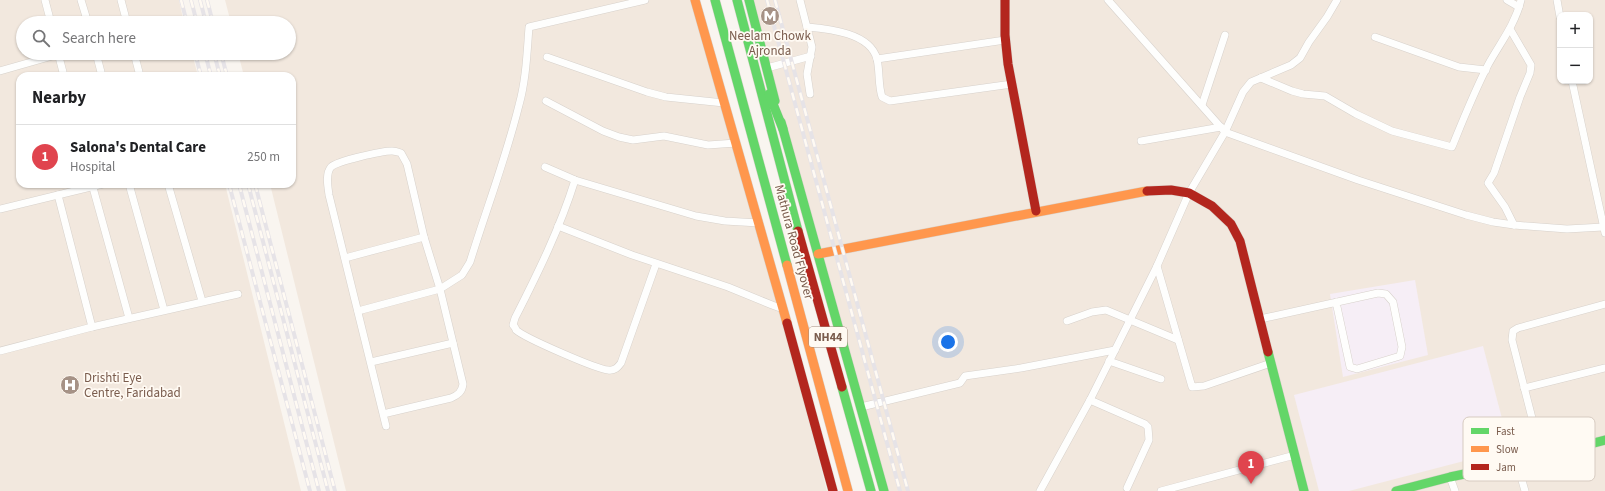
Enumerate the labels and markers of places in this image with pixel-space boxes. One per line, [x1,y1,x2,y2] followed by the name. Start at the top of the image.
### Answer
[759,5,781,27] metro station icon: Neelam Chowk Ajronda
[729,27,811,60] place label: Neelam Chowk Ajronda
[84,369,181,402] place label: Drishti Eye Centre, Faridabad
[59,374,81,396] hospital icon: Drishti Eye Centre, Faridabad
[1238,451,1264,484] pin: 1

